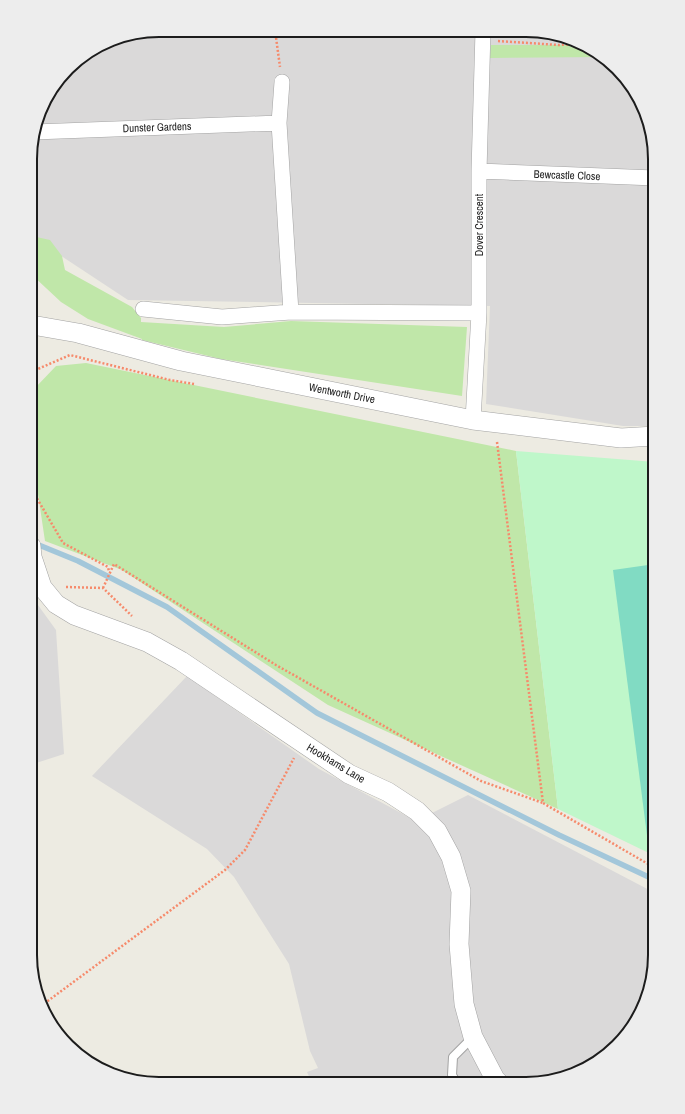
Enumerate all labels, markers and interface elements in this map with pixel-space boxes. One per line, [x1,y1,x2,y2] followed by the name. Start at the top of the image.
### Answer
[122,119,192,135] street label: Dunster Gardens
[533,167,601,183] street label: Bewcastle Close
[472,193,486,256] street label: Dover Crescent
[308,380,376,406] street label: Wentworth Drive
[304,740,368,786] street label: Hookhams Lane

